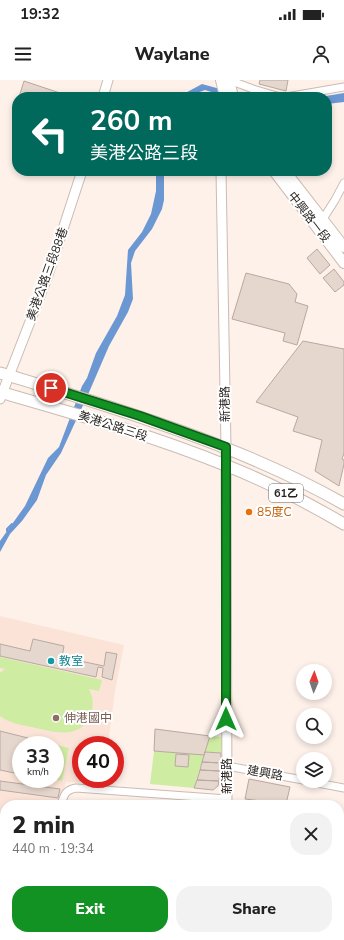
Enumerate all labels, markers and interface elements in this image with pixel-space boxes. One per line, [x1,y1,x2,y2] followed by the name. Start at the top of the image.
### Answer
[20,4,60,24] text: 19:32
[134,42,210,66] text: Waylane
[12,43,34,65] icon: menu
[310,43,332,65] icon: person
[90,102,173,140] text: 260 m
[24,108,76,160] icon: left
[90,141,198,165] text: 美港公路三段
[284,188,334,246] street label: 中興路一段
[23,225,71,323] street label: 美港公路三段88巷
[34,371,68,405] pin
[40,377,62,399] icon: arrive
[217,386,233,422] street label: 新港路
[76,407,150,445] street label: 美港公路三段
[269,484,303,502] road number: 61乙
[257,504,291,520] place label: 85度C
[244,507,254,517] marker: 85度C
[59,653,83,669] place label: 教室
[46,656,56,666] marker: 教室
[296,664,332,700] north arrow
[296,664,332,788] map controls
[205,698,247,740] position arrow
[296,708,332,744] button: search
[64,710,112,726] place label: 伸港國中
[51,713,61,723] marker: 伸港國中
[72,736,124,788] speed limit sign: 40
[26,743,50,770] text: 33
[296,752,332,788] button: layers
[219,758,235,794] street label: 新港路
[246,762,284,784] street label: 建興路
[27,765,49,779] text: km/h
[12,809,75,841] text: 2 min
[290,813,332,855] button: close
[12,840,94,858] text: 440 m · 19:34
[12,886,168,932] button: Exit
[176,886,332,932] button: Share

